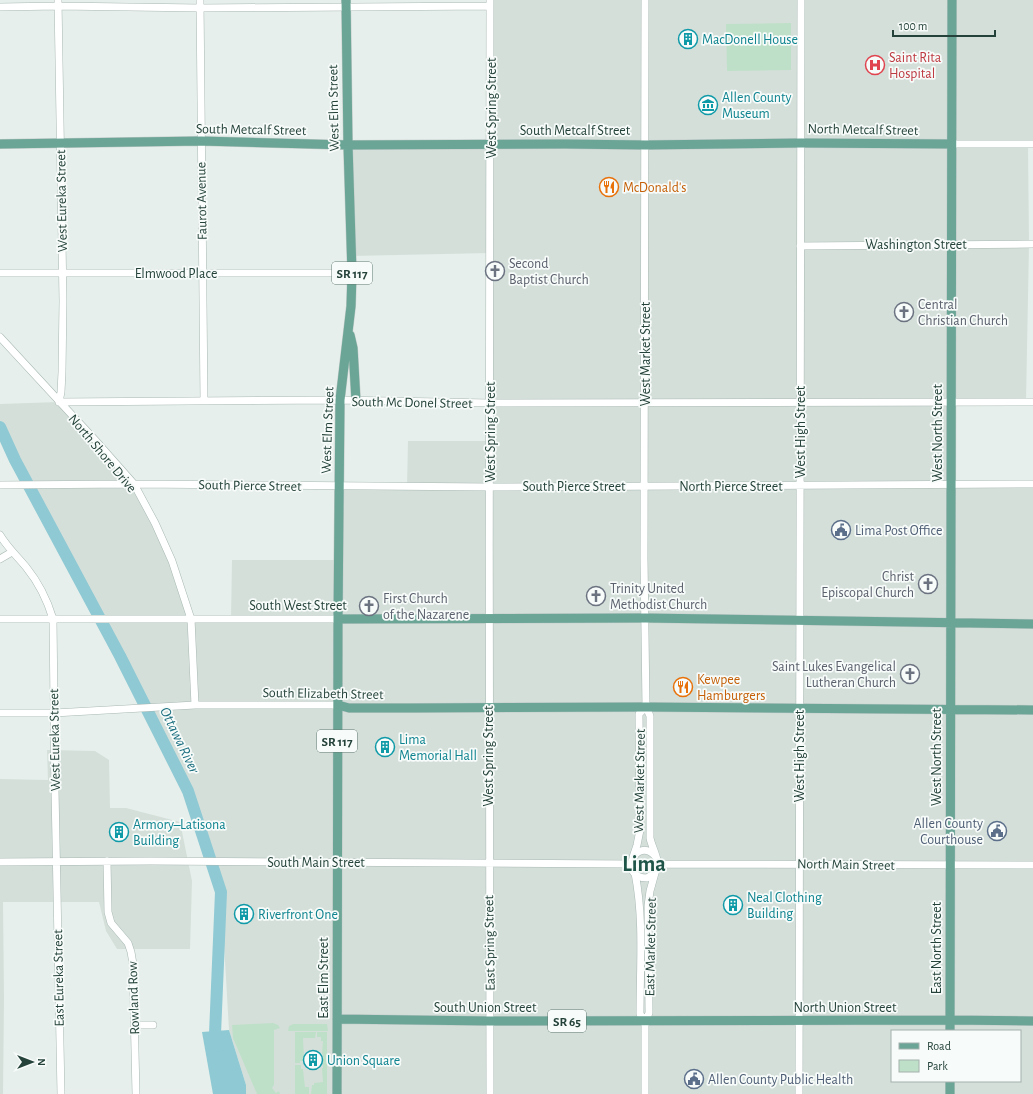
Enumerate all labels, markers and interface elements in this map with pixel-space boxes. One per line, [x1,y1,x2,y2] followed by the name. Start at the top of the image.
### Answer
[893,12,995,38] scale bar
[899,20,927,32] text: 100 m
[677,28,699,50] building icon: MacDonell House
[702,33,798,47] place label: MacDonell House
[889,51,942,81] place label: Saint Rita Hospital
[864,54,886,76] hospital icon: Saint Rita Hospital
[485,57,499,159] street label: West Spring Street
[326,64,342,152] street label: West Elm Street
[722,91,792,121] place label: Allen County Museum
[697,94,719,116] museum icon: Allen County Museum
[196,122,307,138] street label: South Metcalf Street
[807,122,919,138] street label: North Metcalf Street
[520,124,631,138] street label: South Metcalf Street
[54,149,70,252] street label: West Eureka Street
[194,162,210,240] street label: Faurot Avenue
[598,176,620,198] restaurant icon: McDonald's
[623,181,686,195] place label: McDonald's
[865,238,967,252] street label: Washington Street
[509,257,589,287] place label: Second Baptist Church
[484,260,506,282] church icon: Second Baptist Church
[332,262,372,284] road number: SR 117
[135,267,217,281] street label: Elmwood Place
[918,298,1008,328] place label: Central Christian Church
[639,301,653,406] street label: West Market Street
[893,301,915,323] church icon: Central Christian Church
[484,381,498,483] street label: West Spring Street
[931,384,945,482] street label: West North Street
[794,385,808,478] street label: West High Street
[319,386,337,474] street label: West Elm Street
[351,395,473,411] street label: South Mc Donel Street
[66,412,139,495] street label: North Shore Drive
[198,478,302,494] street label: South Pierce Street
[522,480,626,494] street label: South Pierce Street
[679,480,783,494] street label: North Pierce Street
[830,519,852,541] public building icon: Lima Post Office
[855,524,942,538] place label: Lima Post Office
[821,570,915,600] place label: Christ Episcopal Church
[917,573,939,595] church icon: Christ Episcopal Church
[610,582,707,612] place label: Trinity United Methodist Church
[585,585,607,607] church icon: Trinity United Methodist Church
[383,592,469,622] place label: First Church of the Nazarene
[358,595,380,617] church icon: First Church of the Nazarene
[249,599,347,613] street label: South West Street
[772,660,896,690] place label: Saint Lukes Evangelical Lutheran Church
[899,663,921,685] church icon: Saint Lukes Evangelical Lutheran Church
[697,673,766,703] place label: Kewpee Hamburgers
[672,676,694,698] restaurant icon: Kewpee Hamburgers
[262,686,384,702] street label: South Elizabeth Street
[47,688,63,791] street label: West Eureka Street
[157,705,202,777] water label: Ottawa River
[482,705,496,807] street label: West Spring Street
[930,708,944,806] street label: West North Street
[793,709,807,802] street label: West High Street
[632,728,648,833] street label: West Market Street
[317,730,357,752] road number: SR 117
[399,733,477,763] place label: Lima Memorial Hall
[374,736,396,758] building icon: Lima Memorial Hall
[913,817,983,847] place label: Allen County Courthouse
[133,818,226,848] place label: Armory–Latisona Building
[986,820,1008,842] public building icon: Allen County Courthouse
[108,821,130,843] building icon: Armory–Latisona Building
[622,853,666,875] district label: Lima
[267,856,365,870] street label: South Main Street
[797,857,896,873] street label: North Main Street
[747,891,822,921] place label: Neal Clothing Building
[482,894,498,991] street label: East Spring Street
[722,894,744,916] building icon: Neal Clothing Building
[643,897,659,997] street label: East Market Street
[930,901,944,994] street label: East North Street
[233,903,255,925] building icon: Riverfront One
[258,908,338,922] place label: Riverfront One
[51,929,67,1027] street label: East Eureka Street
[317,937,331,1019] street label: East Elm Street
[126,961,142,1035] street label: Rowland Row
[434,1001,537,1015] street label: South Union Street
[794,1001,897,1015] street label: North Union Street
[548,1010,586,1032] road number: SR 65
[891,1030,1021,1082] legend
[927,1040,951,1052] text: Road
[12,1042,52,1082] north arrow
[302,1049,324,1071] building icon: Union Square
[327,1054,400,1068] place label: Union Square
[36,1058,47,1066] text: N
[927,1060,948,1072] text: Park
[683,1068,705,1090] public building icon: Allen County Public Health
[708,1073,853,1087] place label: Allen County Public Health

